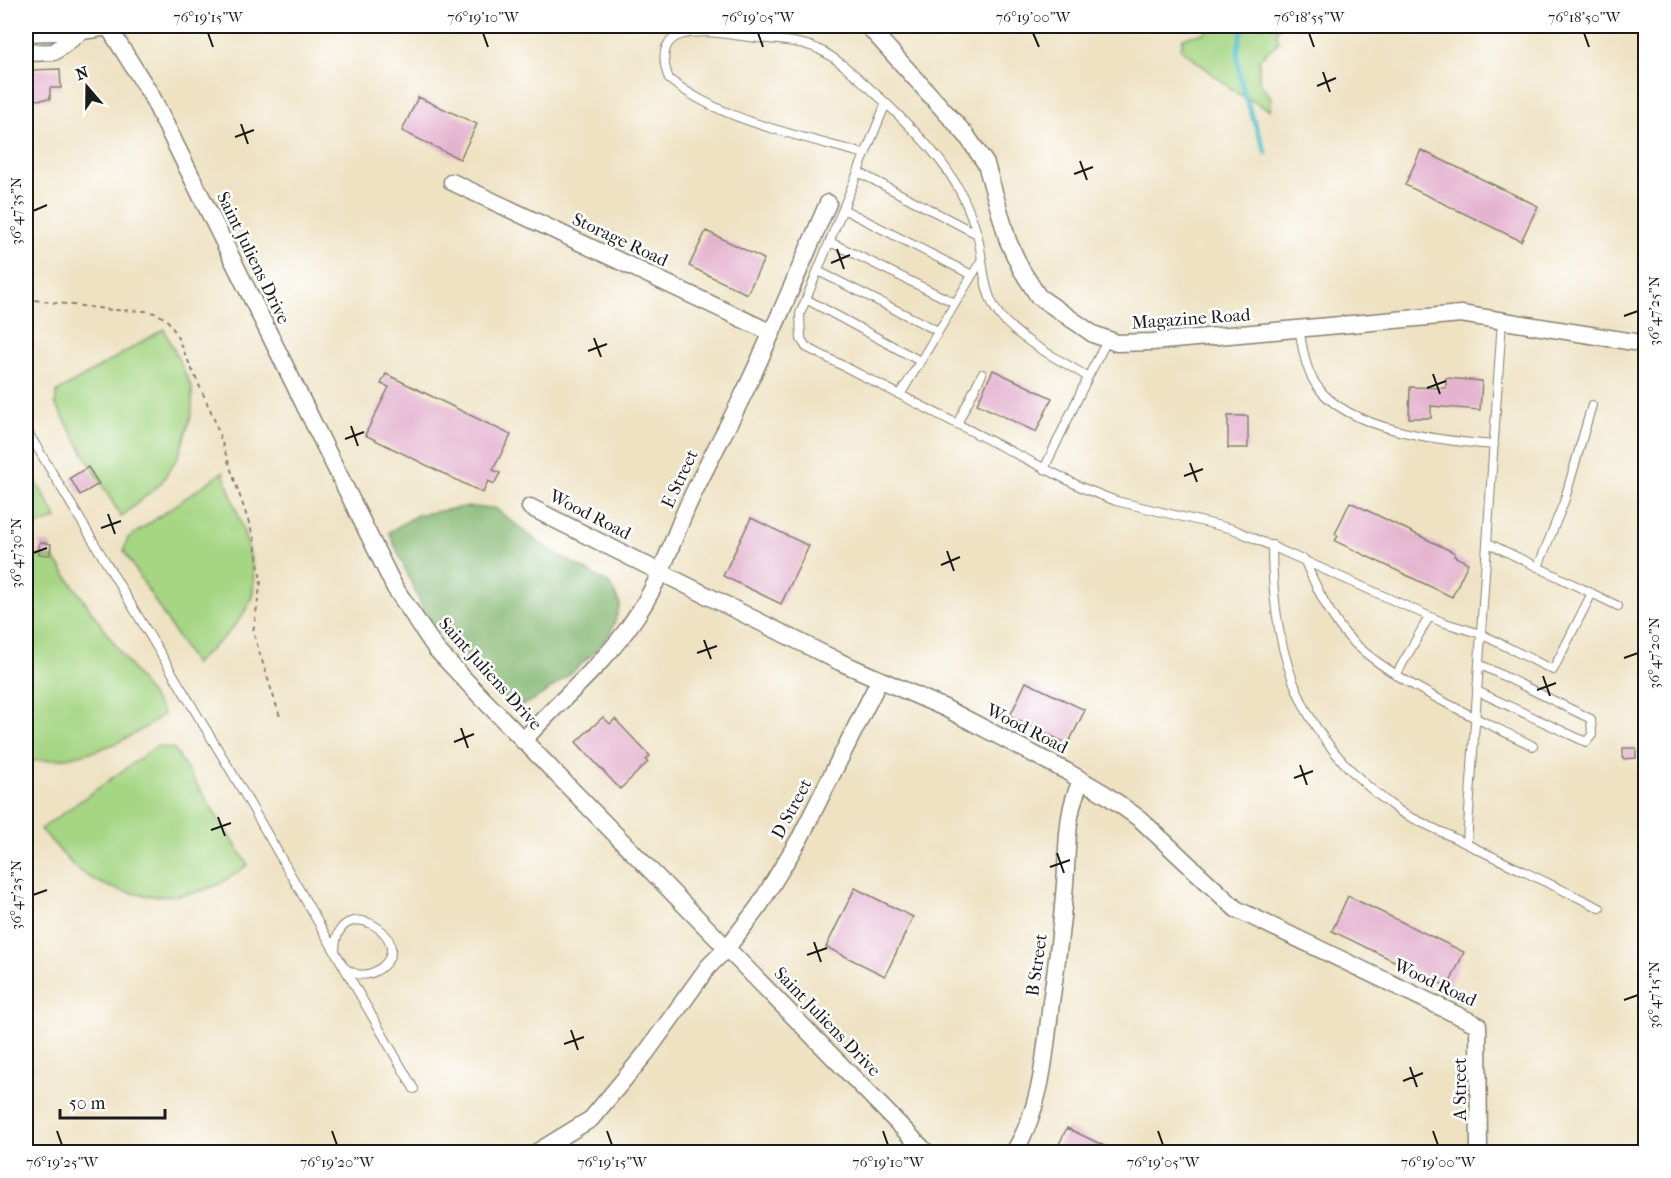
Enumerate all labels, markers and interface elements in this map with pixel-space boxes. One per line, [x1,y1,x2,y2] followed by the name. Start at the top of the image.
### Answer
[173,8,244,26] text: 76°19'15"W
[447,8,520,26] text: 76°19'10"W
[722,8,796,26] text: 76°19'05"W
[996,8,1071,26] text: 76°19'00"W
[1274,8,1345,26] text: 76°18'55"W
[1548,8,1621,26] text: 76°18'50"W
[57,57,117,117] north arrow
[73,62,92,84] text: N
[7,176,25,245] text: 36°47'35"N
[212,189,294,327] street label: Saint Juliens Drive
[569,209,671,271] street label: Storage Road
[1645,275,1663,346] text: 36°47'25"N
[1131,304,1251,334] street label: Magazine Road
[657,446,703,512] street label: E Street
[545,485,634,545] street label: Wood Road
[7,517,25,588] text: 36°47'30"N
[434,613,546,735] street label: Saint Juliens Drive
[1645,616,1663,689] text: 36°47'20"N
[982,699,1071,759] street label: Wood Road
[767,775,817,843] street label: D Street
[7,859,25,930] text: 36°47'25"N
[1022,932,1052,998] street label: B Street
[1390,954,1480,1011] street label: Wood Road
[1645,961,1663,1029] text: 36°47'15"N
[769,963,885,1081] street label: Saint Juliens Drive
[1450,1057,1471,1122] street label: A Street
[60,1082,165,1120] scale bar
[69,1093,106,1114] text: 50 m
[26,1153,99,1171] text: 76°19'25"W
[300,1153,375,1171] text: 76°19'20"W
[577,1153,648,1171] text: 76°19'15"W
[852,1153,925,1171] text: 76°19'10"W
[1127,1153,1201,1171] text: 76°19'05"W
[1401,1153,1476,1171] text: 76°19'00"W

